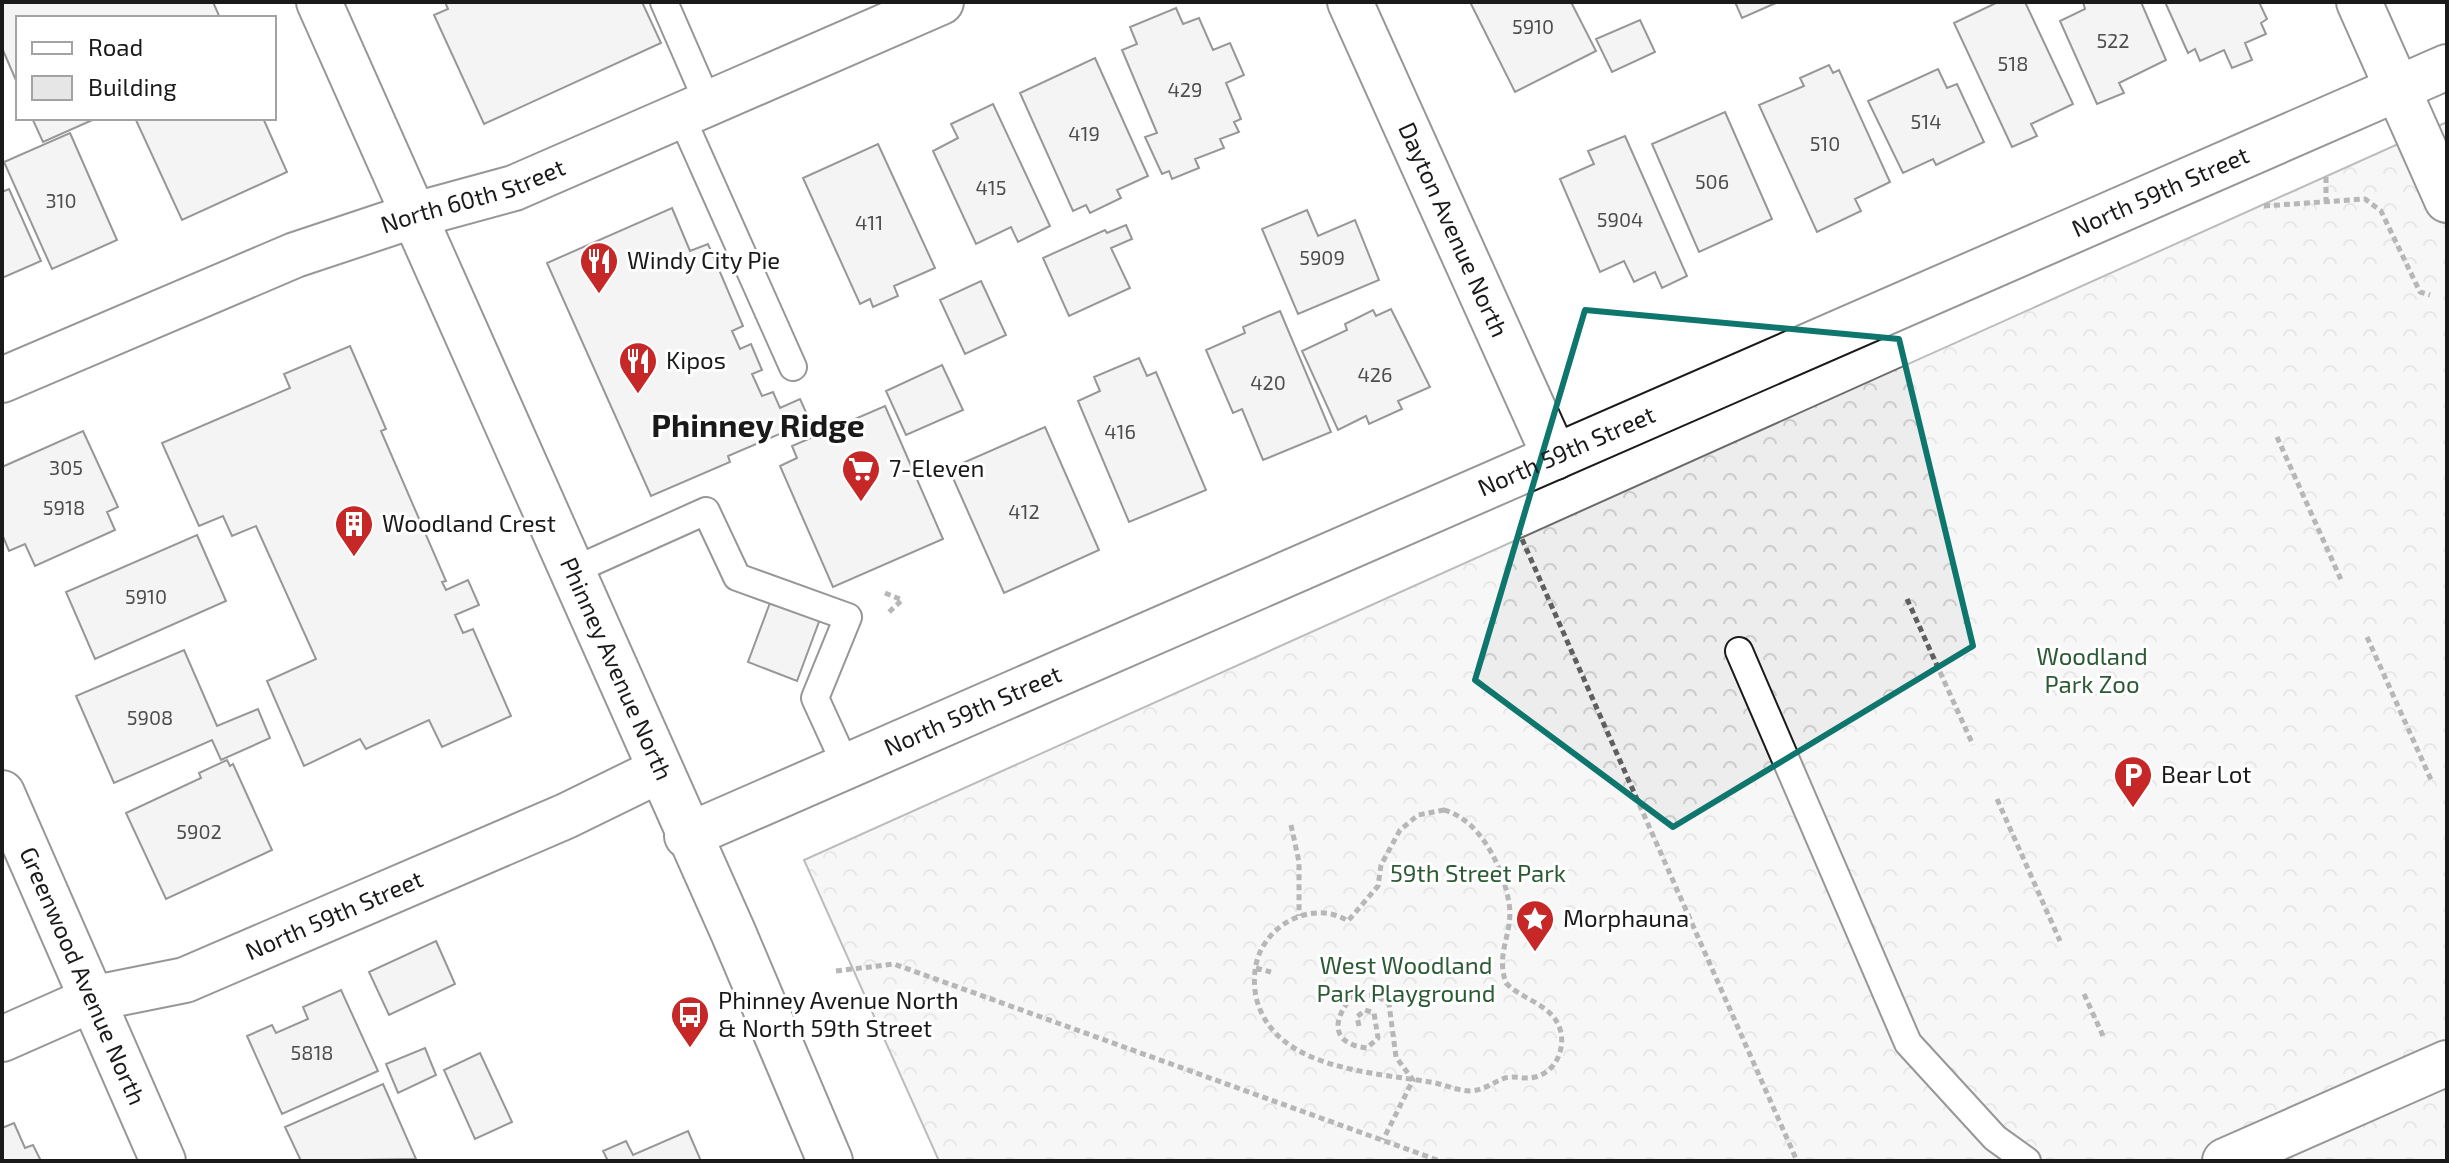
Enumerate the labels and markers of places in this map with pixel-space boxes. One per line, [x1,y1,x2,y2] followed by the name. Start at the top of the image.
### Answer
[578,240,620,295] restaurant icon: Windy City Pie
[627,245,780,274] place label: Windy City Pie
[617,340,659,395] restaurant icon: Kipos
[666,345,726,374] place label: Kipos
[840,448,882,503] supermarket icon: 7-Eleven
[889,453,984,482] place label: 7-Eleven
[333,503,375,558] building icon: Woodland Crest
[382,508,556,537] place label: Woodland Crest
[2112,754,2154,809] parking icon: Bear Lot
[2161,759,2251,788] place label: Bear Lot
[1514,898,1556,953] place icon: Morphauna
[1563,903,1689,932] place label: Morphauna
[718,985,959,1042] place label: Phinney Avenue North & North 59th Street
[669,994,711,1049] bus stop icon: Phinney Avenue North & North 59th Street

